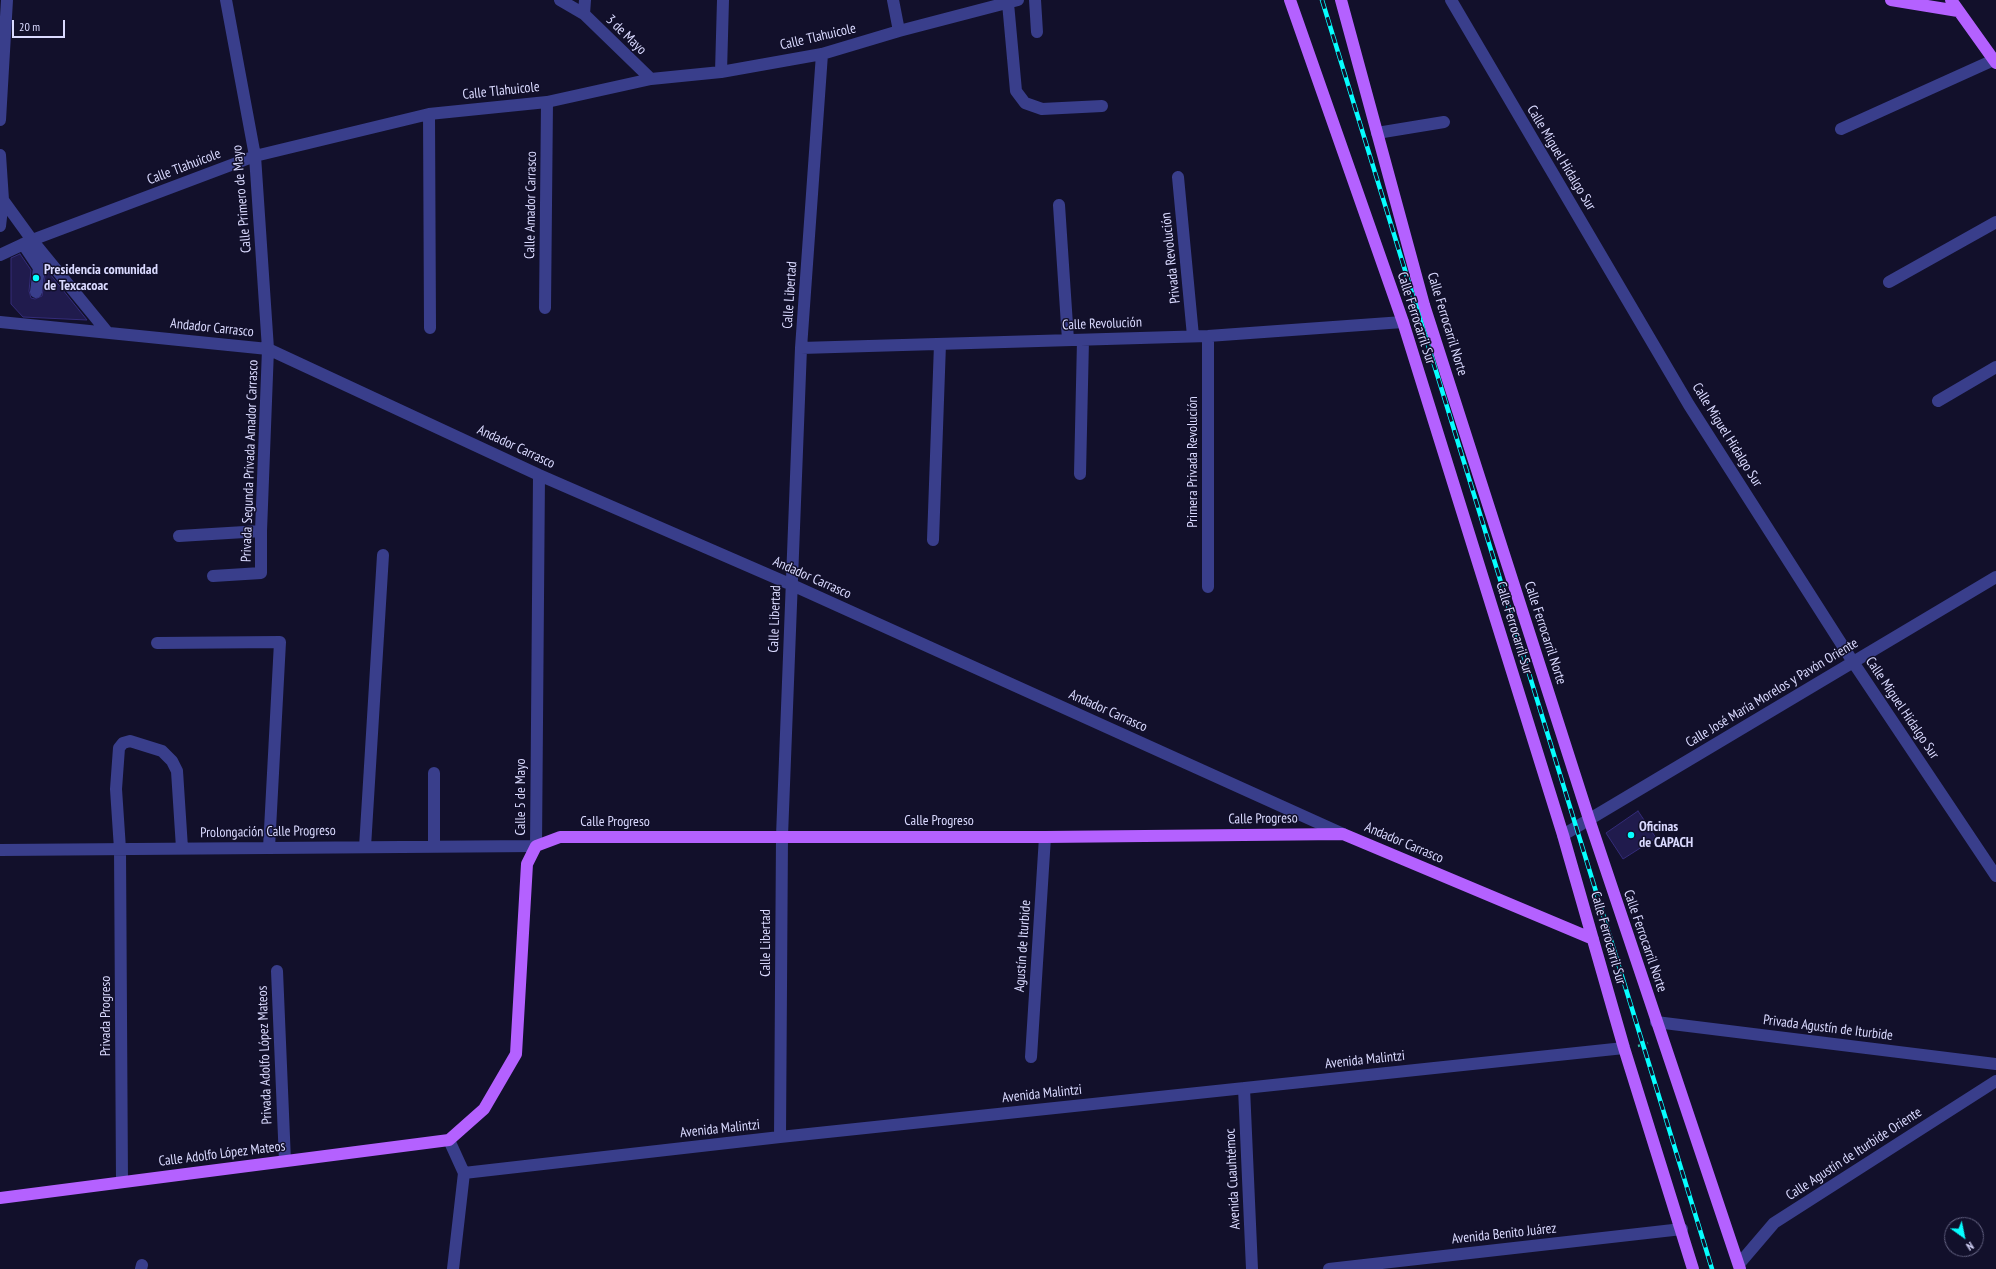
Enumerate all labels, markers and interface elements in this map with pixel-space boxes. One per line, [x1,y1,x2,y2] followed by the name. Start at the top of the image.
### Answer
[14,12,67,38] scale bar
[602,12,650,58] street label: 3 de Mayo
[19,19,40,34] text: 20 m
[778,20,858,54] street label: Calle Tlahuicole
[462,79,540,103] street label: Calle Tlahuicole
[1523,102,1599,214] street label: Calle Miguel Hidalgo Sur
[229,144,255,254] street label: Calle Primero de Mayo
[145,145,223,189] street label: Calle Tlahuicole
[522,151,540,259] street label: Calle Amador Carrasco
[1158,212,1184,304] street label: Privada Revolución
[779,261,801,329] street label: Calle Libertad
[44,262,158,294] place label: Presidencia comunidad de Texcacoac
[1393,270,1439,366] street label: Calle Ferrocarril Sur
[1423,270,1471,378] street label: Calle Ferrocarril Norte
[31,273,41,283] marker: Presidencia comunidad de Texcacoac
[1062,314,1142,334] street label: Calle Revolución
[169,315,255,341] street label: Andador Carrasco
[238,360,262,562] street label: Privada Segunda Privada Amador Carrasco
[1688,380,1766,490] street label: Calle Miguel Hidalgo Sur
[1185,396,1201,528] street label: Primera Privada Revolución
[474,422,558,472] street label: Andador Carrasco
[770,553,854,603] street label: Andador Carrasco
[1520,579,1570,687] street label: Calle Ferrocarril Norte
[1492,580,1536,676] street label: Calle Ferrocarril Sur
[765,585,785,653] street label: Calle Libertad
[1683,635,1861,751] street label: Calle José María Morelos y Pavón Oriente
[1862,654,1942,762] street label: Calle Miguel Hidalgo Sur
[1066,686,1150,736] street label: Andador Carrasco
[513,758,529,836] street label: Calle 5 de Mayo
[1228,810,1298,828] street label: Calle Progreso
[904,813,974,829] street label: Calle Progreso
[580,814,650,830] street label: Calle Progreso
[1362,819,1446,867] street label: Andador Carrasco
[1639,819,1693,852] place label: Oficinas de CAPACH
[200,822,336,842] street label: Prolongación Calle Progreso
[1626,830,1636,840] marker: Oficinas de CAPACH
[1620,888,1670,994] street label: Calle Ferrocarril Norte
[1587,890,1629,986] street label: Calle Ferrocarril Sur
[1011,899,1035,993] street label: Agustín de Iturbide
[758,909,774,977] street label: Calle Libertad
[98,976,114,1056] street label: Privada Progreso
[254,985,276,1125] street label: Privada Adolfo López Mateos
[1762,1012,1894,1044] street label: Privada Agustín de Iturbide
[1324,1047,1406,1073] street label: Avenida Malintzi
[1001,1081,1083,1107] street label: Avenida Malintzi
[1783,1104,1925,1204] street label: Calle Agustín de Iturbide Oriente
[679,1116,761,1142] street label: Avenida Malintzi
[1222,1128,1244,1230] street label: Avenida Cuauhtémoc
[158,1138,286,1170] street label: Calle Adolfo López Mateos
[1944,1217,1984,1257] north arrow
[1451,1220,1557,1248] street label: Avenida Benito Juárez
[1964,1239,1976,1254] text: N

